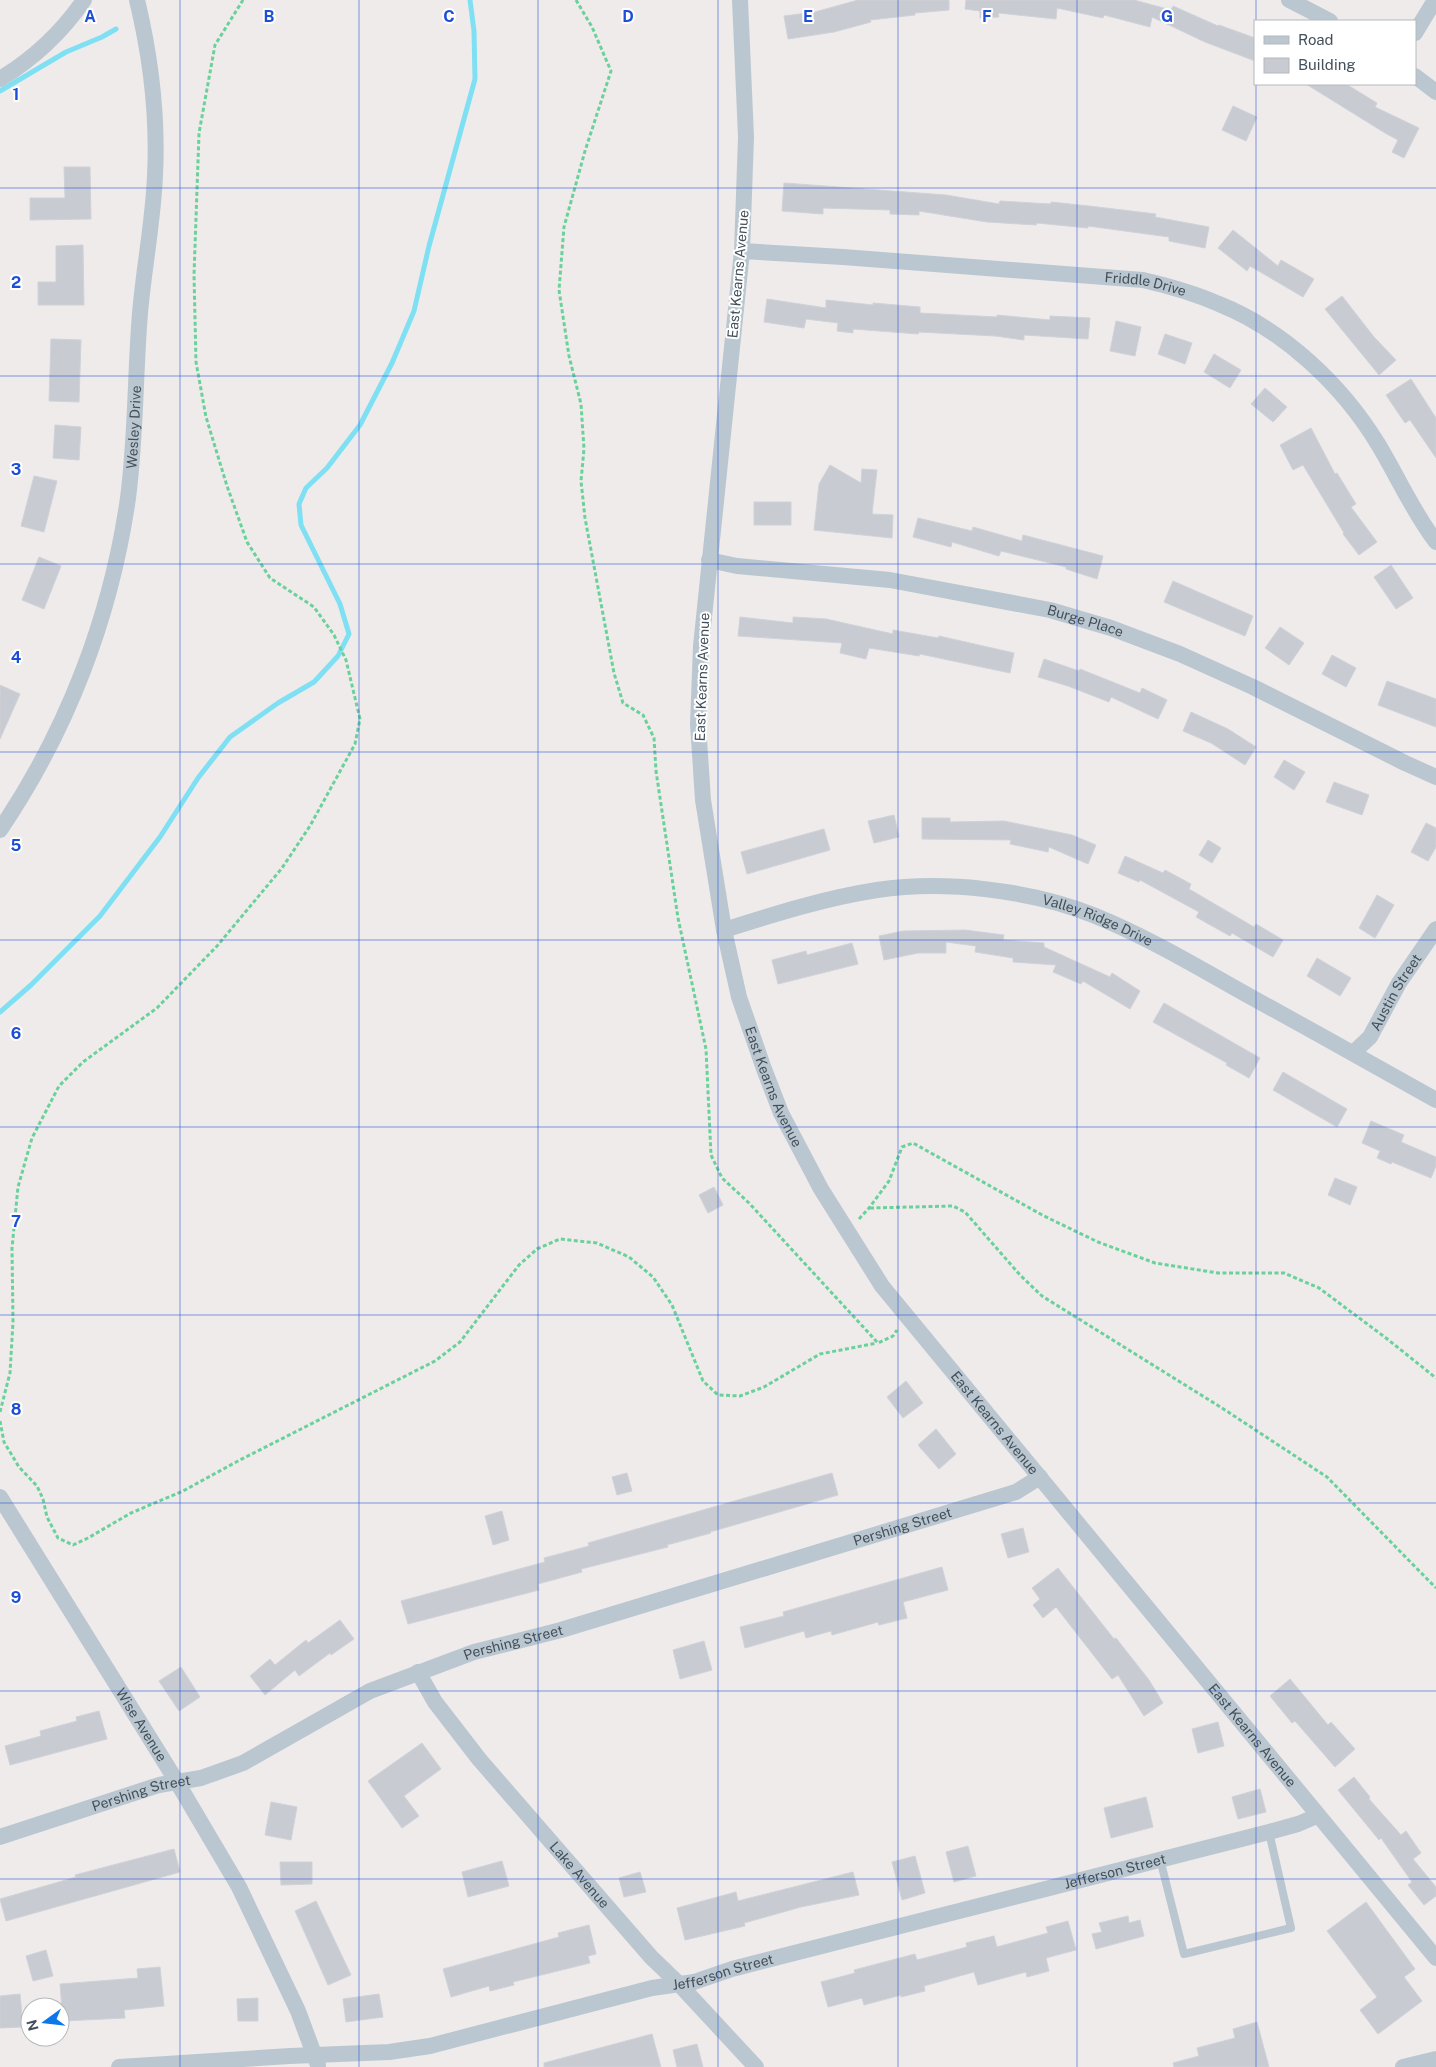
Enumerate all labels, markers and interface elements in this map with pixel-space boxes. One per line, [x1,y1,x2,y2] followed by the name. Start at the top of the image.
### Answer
[84,7,96,26] text: A
[264,7,275,26] text: B
[443,7,455,26] text: C
[622,7,634,26] text: D
[803,7,813,26] text: E
[982,7,992,26] text: F
[1161,7,1173,26] text: G
[1254,20,1416,85] legend
[1298,31,1334,48] text: Road
[1298,56,1356,73] text: Building
[13,85,19,104] text: 1
[724,209,752,339] street label: East Kearns Avenue
[1104,269,1188,299] street label: Friddle Drive
[11,273,21,292] text: 2
[123,385,144,470] street label: Wesley Drive
[11,460,21,479] text: 3
[1045,602,1126,640] street label: Burge Place
[692,612,712,742] street label: East Kearns Avenue
[11,648,22,667] text: 4
[11,836,22,855] text: 5
[1041,891,1156,949] street label: Valley Ridge Drive
[1367,951,1425,1033] street label: Austin Street
[11,1024,21,1043] text: 6
[742,1024,805,1150] street label: East Kearns Avenue
[11,1212,21,1231] text: 7
[948,1368,1042,1478] street label: East Kearns Avenue
[11,1400,22,1419] text: 8
[851,1504,954,1549] street label: Pershing Street
[11,1588,21,1607] text: 9
[461,1622,565,1663] street label: Pershing Street
[1205,1680,1300,1790] street label: East Kearns Avenue
[113,1685,170,1764] street label: Wise Avenue
[90,1772,192,1814] street label: Pershing Street
[547,1838,613,1911] street label: Lake Avenue
[1062,1851,1167,1892] street label: Jefferson Street
[671,1951,775,1993] street label: Jefferson Street
[20,1997,70,2047] north arrow
[23,2018,42,2033] text: N

